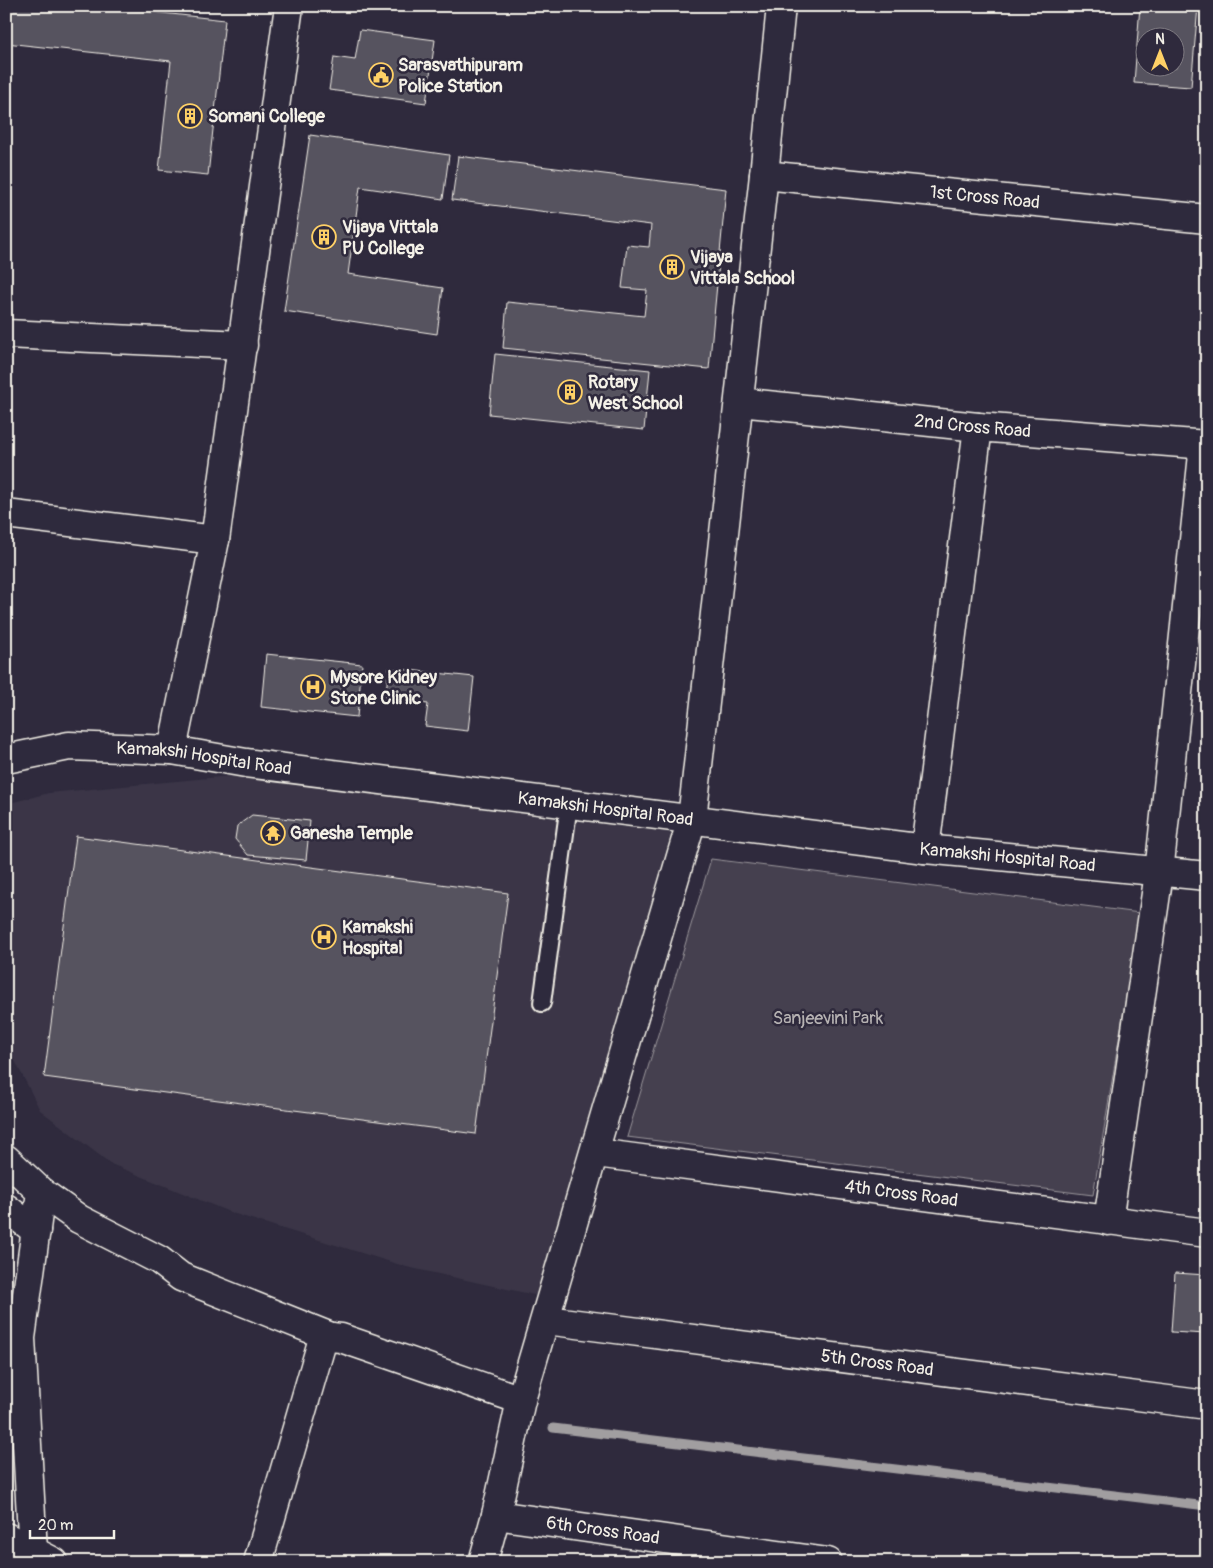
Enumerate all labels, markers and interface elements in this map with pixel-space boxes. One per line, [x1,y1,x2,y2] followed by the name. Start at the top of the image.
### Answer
[1136,28,1186,78] north arrow
[1155,31,1165,48] text: N
[398,54,523,98] place label: Sarasvathipuram Police Station
[368,62,394,88] public building icon: Sarasvathipuram Police Station
[177,103,203,129] building icon: Somani College
[208,105,326,128] place label: Somani College
[929,181,1041,214] street label: 1st Cross Road
[342,216,439,260] place label: Vijaya Vittala PU College
[311,224,337,250] building icon: Vijaya Vittala PU College
[690,246,795,290] place label: Vijaya Vittala School
[659,254,685,280] building icon: Vijaya Vittala School
[588,371,683,415] place label: Rotary West School
[557,379,583,405] building icon: Rotary West School
[913,409,1032,443] street label: 2nd Cross Road
[330,666,437,710] place label: Mysore Kidney Stone Clinic
[300,674,326,700] hospital icon: Mysore Kidney Stone Clinic
[116,737,293,781] street label: Kamakshi Hospital Road
[516,787,695,832] street label: Kamakshi Hospital Road
[260,820,286,846] temple icon: Ganesha Temple
[290,822,414,845] place label: Ganesha Temple
[918,838,1097,877] street label: Kamakshi Hospital Road
[342,916,413,960] place label: Kamakshi Hospital
[311,924,337,950] hospital icon: Kamakshi Hospital
[773,1007,884,1030] park label: Sanjeevini Park
[843,1175,959,1212] street label: 4th Cross Road
[819,1344,935,1382] street label: 5th Cross Road
[30,1508,114,1540] scale bar
[545,1511,661,1550] street label: 6th Cross Road
[38,1516,73,1535] text: 20 m

